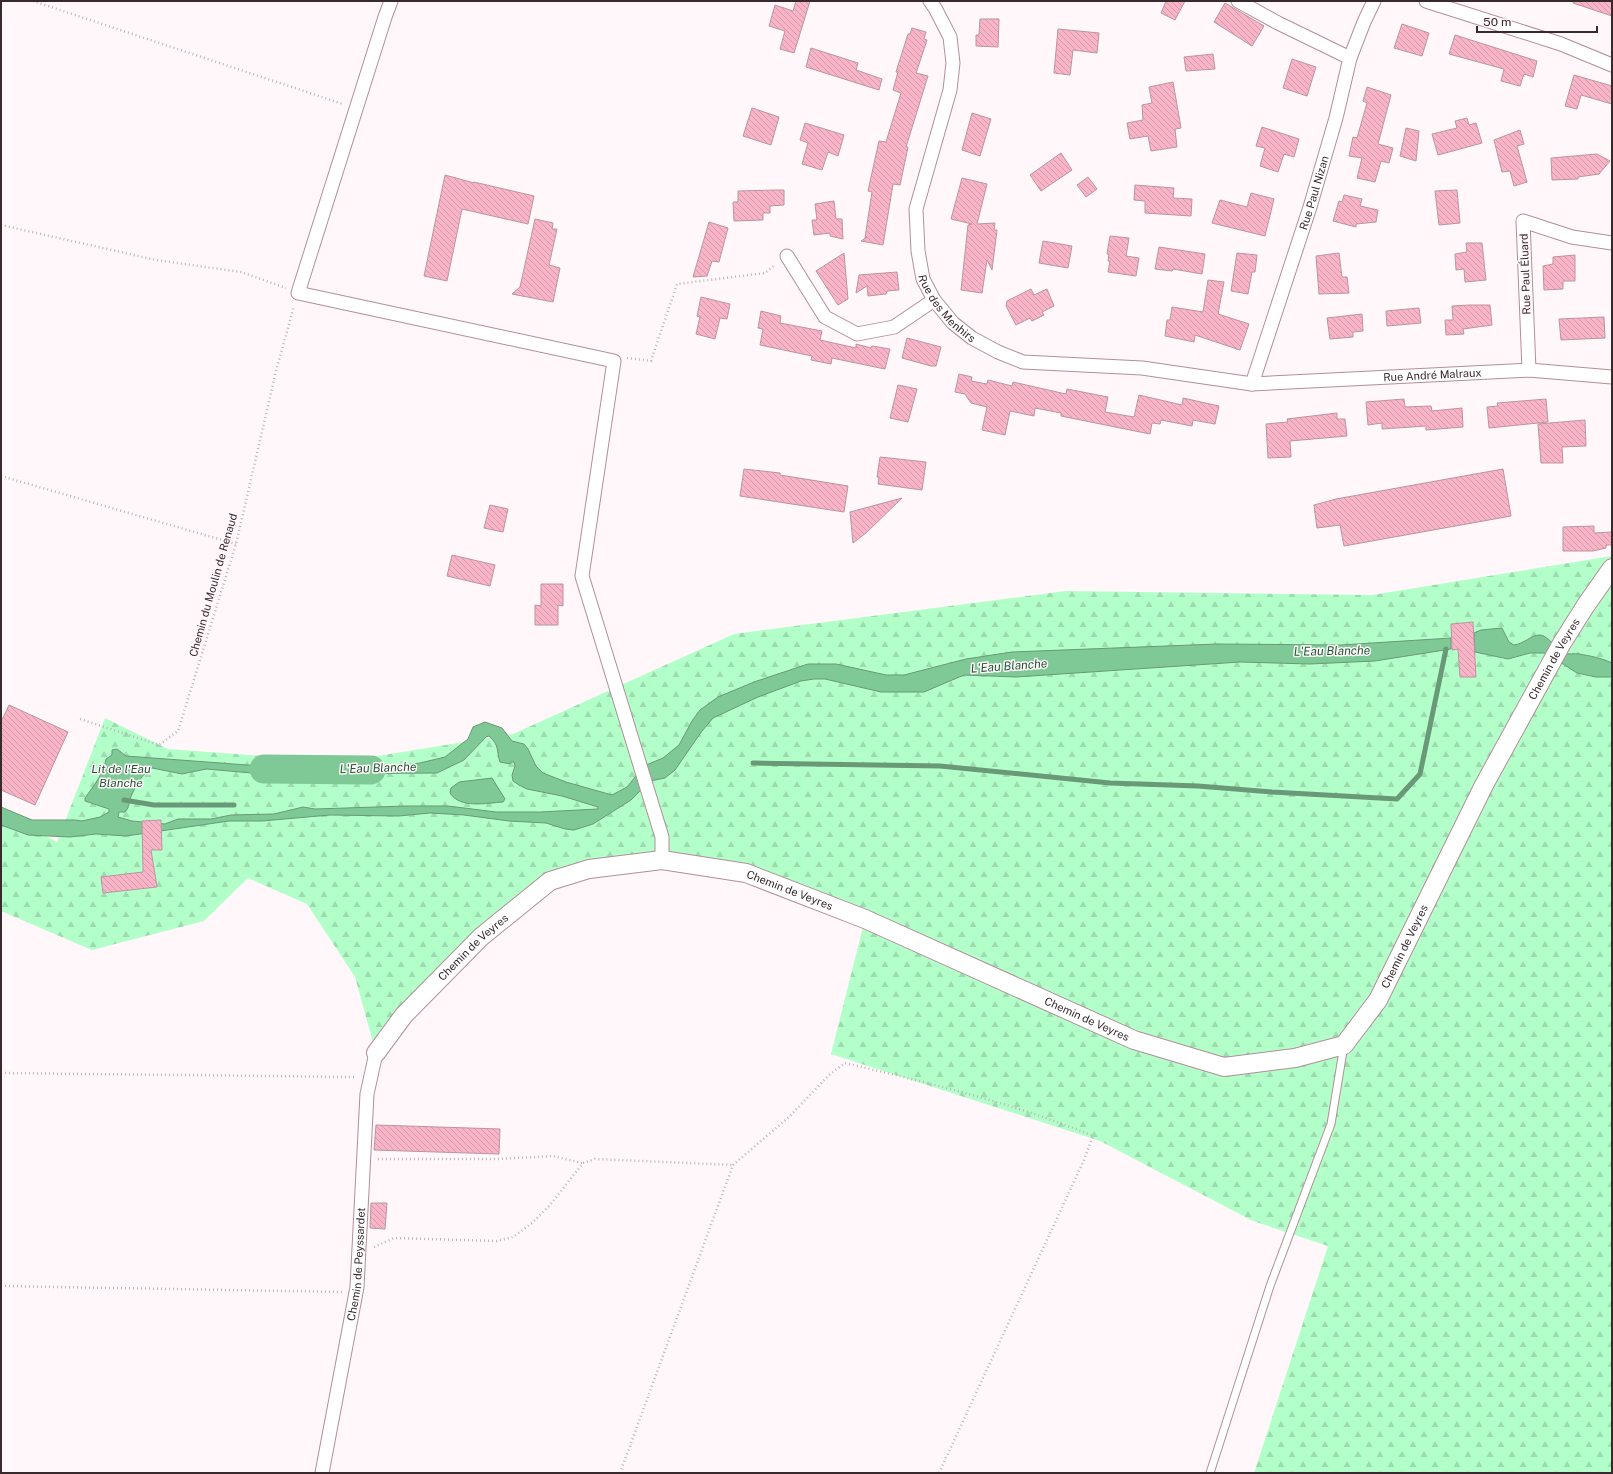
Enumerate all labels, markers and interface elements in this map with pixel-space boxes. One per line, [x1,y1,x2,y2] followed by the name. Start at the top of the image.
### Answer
[1477,8,1597,34] scale bar
[1483,15,1511,29] text: 50 m
[1297,154,1331,231] street label: Rue Paul Nizan
[1517,233,1532,315] street label: Rue Paul Éluard
[916,274,978,345] street label: Rue des Menhirs
[1383,366,1482,383] street label: Rue André Malraux
[187,512,239,658] street label: Chemin du Moulin de Renaud
[1526,616,1582,702] street label: Chemin de Veyres
[1294,643,1371,659] water label: L'Eau Blanche
[970,656,1048,676] water label: L'Eau Blanche
[339,760,417,776] water label: L'Eau Blanche
[91,762,151,790] water label: Lit de l'Eau Blanche
[745,868,835,912] street label: Chemin de Veyres
[1379,902,1430,990] street label: Chemin de Veyres
[436,911,511,983] street label: Chemin de Veyres
[1043,995,1132,1043] street label: Chemin de Veyres
[345,1207,367,1322] street label: Chemin de Peyssardet

